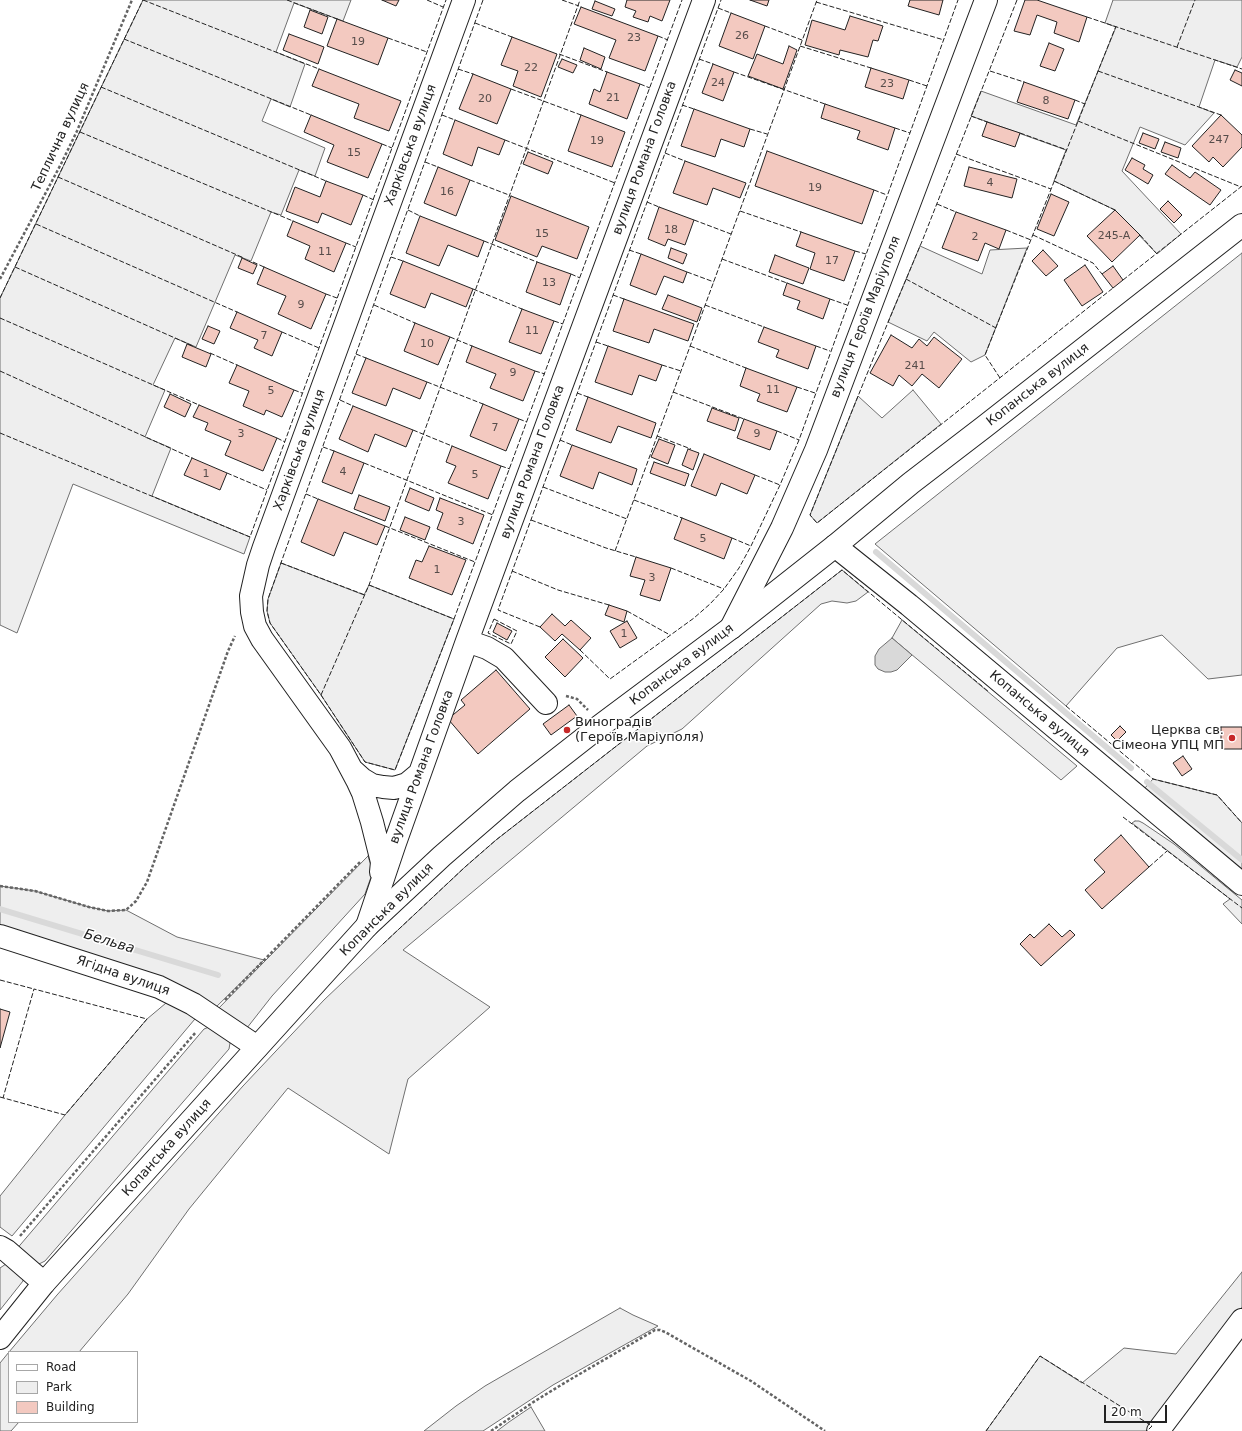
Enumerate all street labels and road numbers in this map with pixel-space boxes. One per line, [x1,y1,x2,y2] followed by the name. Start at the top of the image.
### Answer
[610,79,680,237] street label: вулиця Романа Головка
[29,80,93,194] street label: Теплична вулиця
[382,82,440,208] street label: Харківська вулиця
[828,234,904,400] street label: вулиця Героїв Маріуполя
[984,340,1092,430] street label: Копанська вулиця
[498,383,568,541] street label: вулиця Романа Головка
[271,387,329,513] street label: Харківська вулиця
[627,621,737,709] street label: Копанська вулиця
[986,668,1092,760] street label: Копанська вулиця
[387,688,457,846] street label: вулиця Романа Головка
[337,860,437,960] street label: Копанська вулиця
[74,953,172,999] street label: Ягідна вулиця
[119,1096,215,1200] street label: Копанська вулиця

